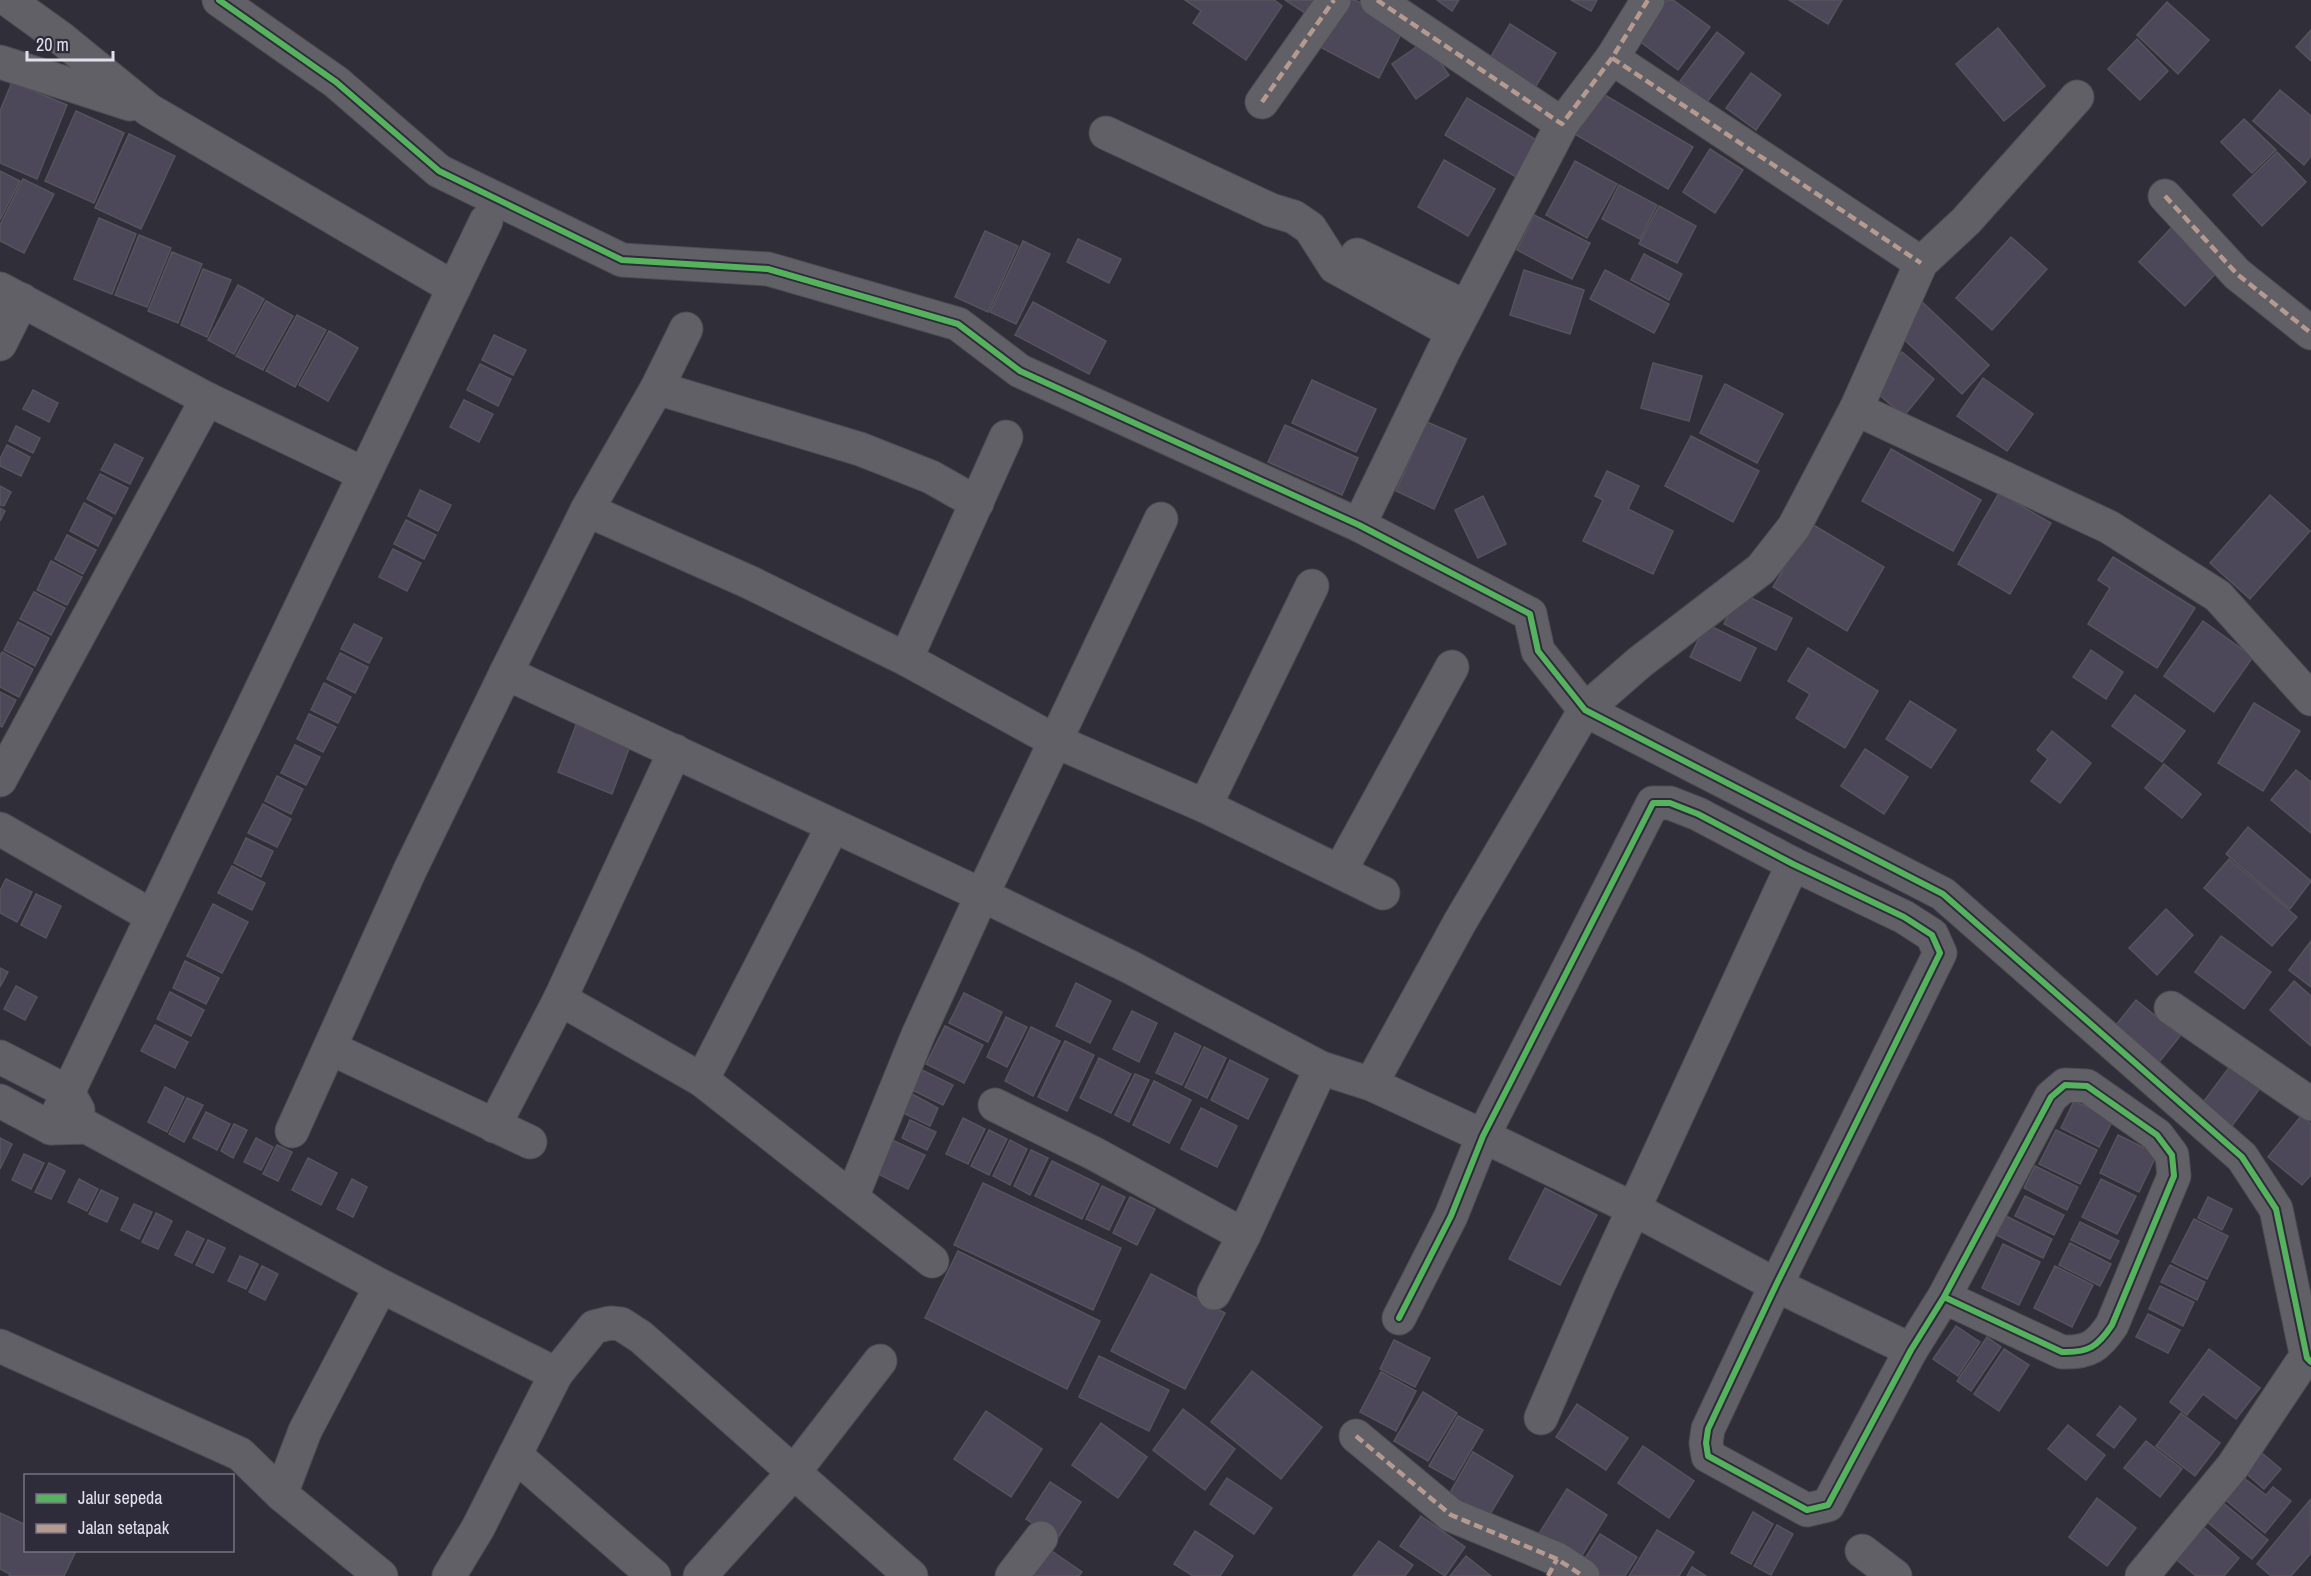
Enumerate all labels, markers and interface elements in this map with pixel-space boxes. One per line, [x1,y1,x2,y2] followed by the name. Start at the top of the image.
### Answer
[27,24,112,62] scale bar
[36,32,69,57] text: 20 m
[24,1474,234,1552] legend
[78,1485,163,1510] text: Jalur sepeda
[78,1515,170,1540] text: Jalan setapak

